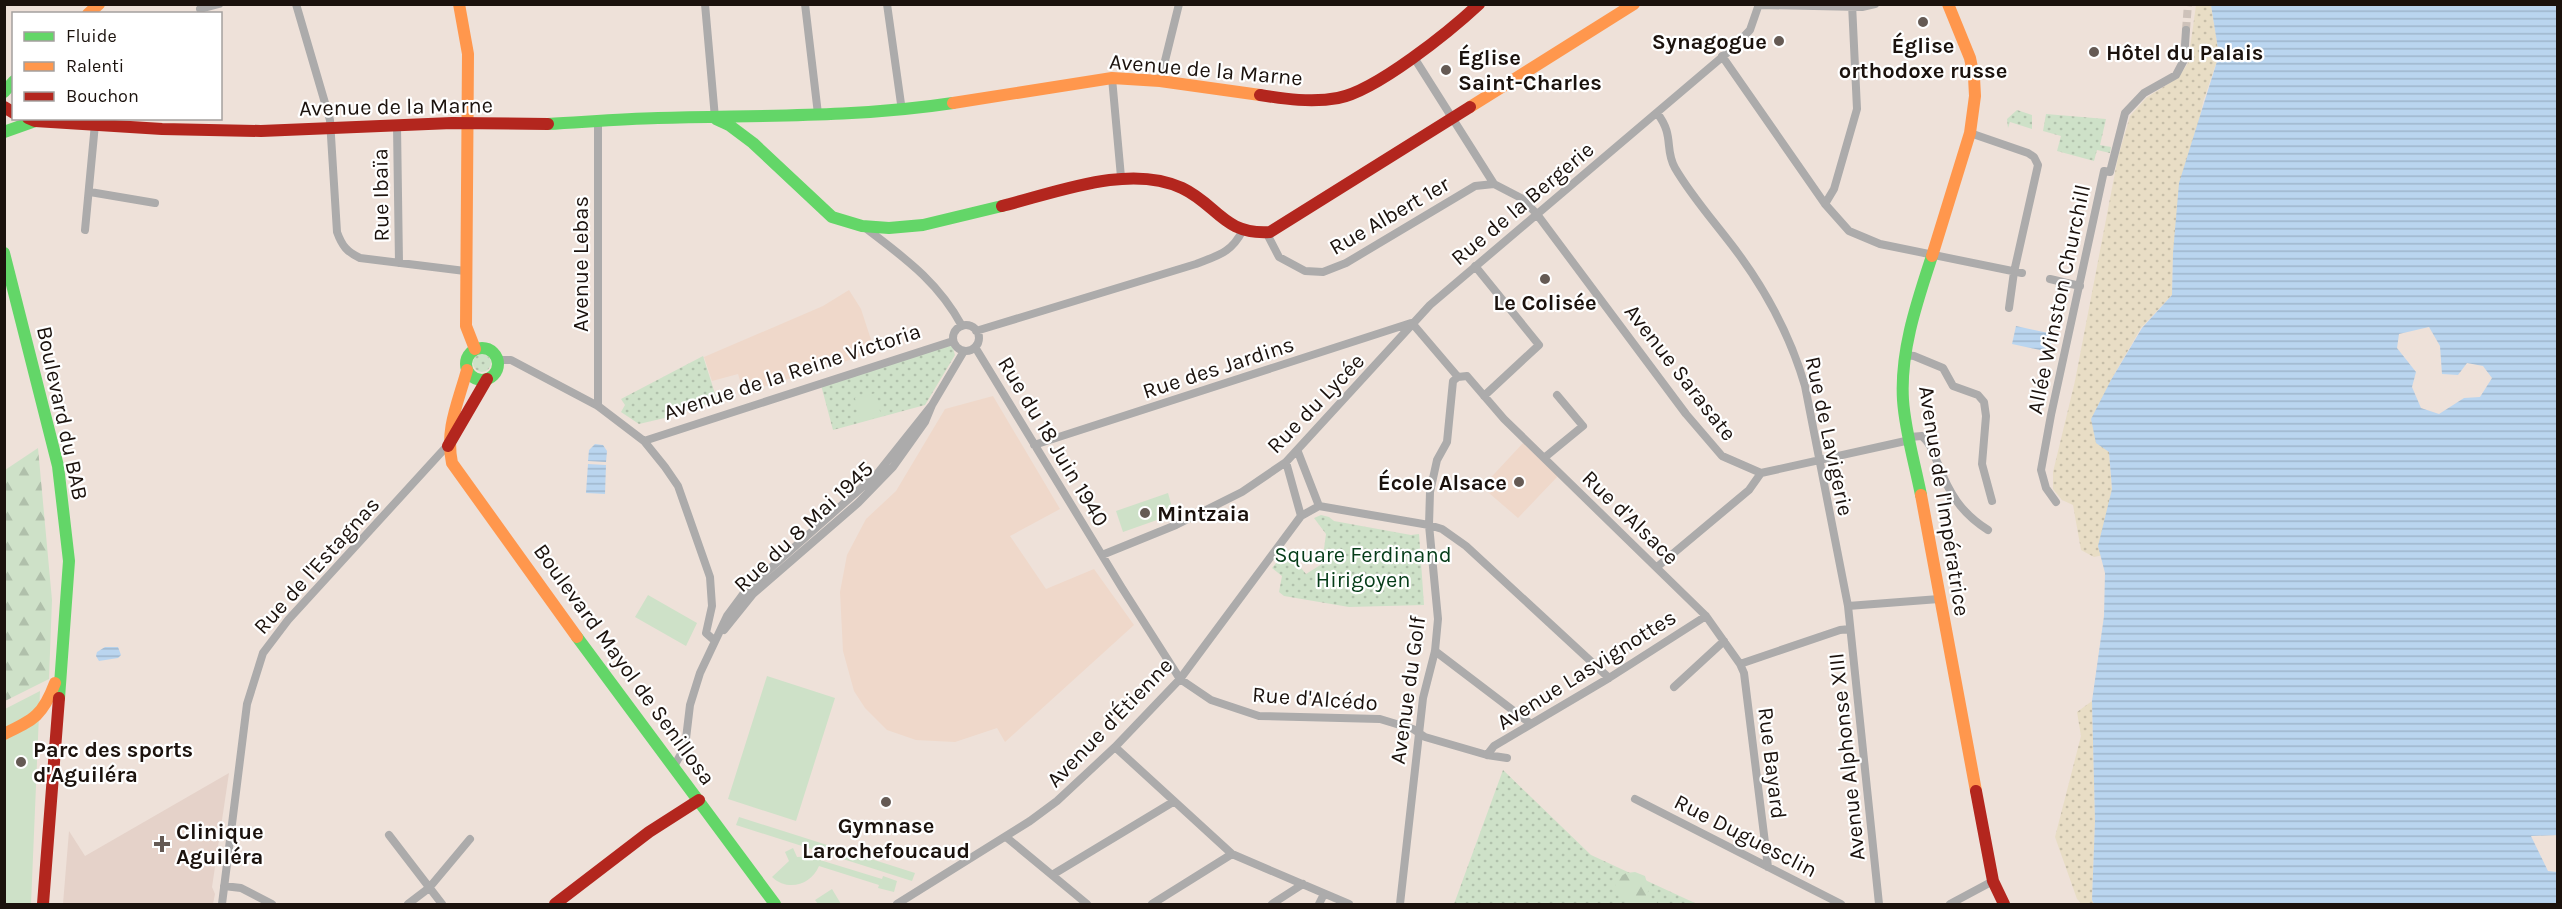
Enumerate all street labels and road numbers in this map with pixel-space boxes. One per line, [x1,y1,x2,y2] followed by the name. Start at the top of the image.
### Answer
[1108,49,1304,91] street label: Avenue de la Marne
[299,92,493,122] street label: Avenue de la Marne
[1446,136,1599,271] street label: Rue de la Bergerie
[367,148,395,242] street label: Rue Ibaïa
[1325,171,1454,261] street label: Rue Albert 1er
[2022,182,2096,416] street label: Allée Winston Churchill
[568,196,594,332] street label: Avenue Lebas
[1619,299,1742,446] street label: Avenue Sarasate
[660,318,924,426] street label: Avenue de la Reine Victoria
[31,324,93,503] street label: Boulevard du BAB
[1139,331,1297,405] street label: Rue des Jardins
[1262,348,1370,459] street label: Rue du Lycée
[992,352,1114,531] street label: Rue du 18 Juin 1940
[1799,354,1859,518] street label: Rue de Lavigerie
[1913,384,1975,618] street label: Avenue de l'Impératrice
[729,456,879,598] street label: Rue du 8 Mai 1945
[1577,465,1684,570] street label: Rue d'Alsace
[248,492,385,640] street label: Rue de l'Estagnas
[528,539,721,790] street label: Boulevard Mayol de Senillosa
[1492,604,1681,736] street label: Avenue Lasvignottes
[1385,614,1431,766] street label: Avenue du Golf
[1041,652,1178,793] street label: Avenue d'Étienne
[1823,652,1871,862] street label: Avenue Alphonse XIII
[1251,682,1379,716] street label: Rue d'Alcédo
[1752,706,1792,821] street label: Rue Bayard
[1670,789,1821,883] street label: Rue Duguesclin

